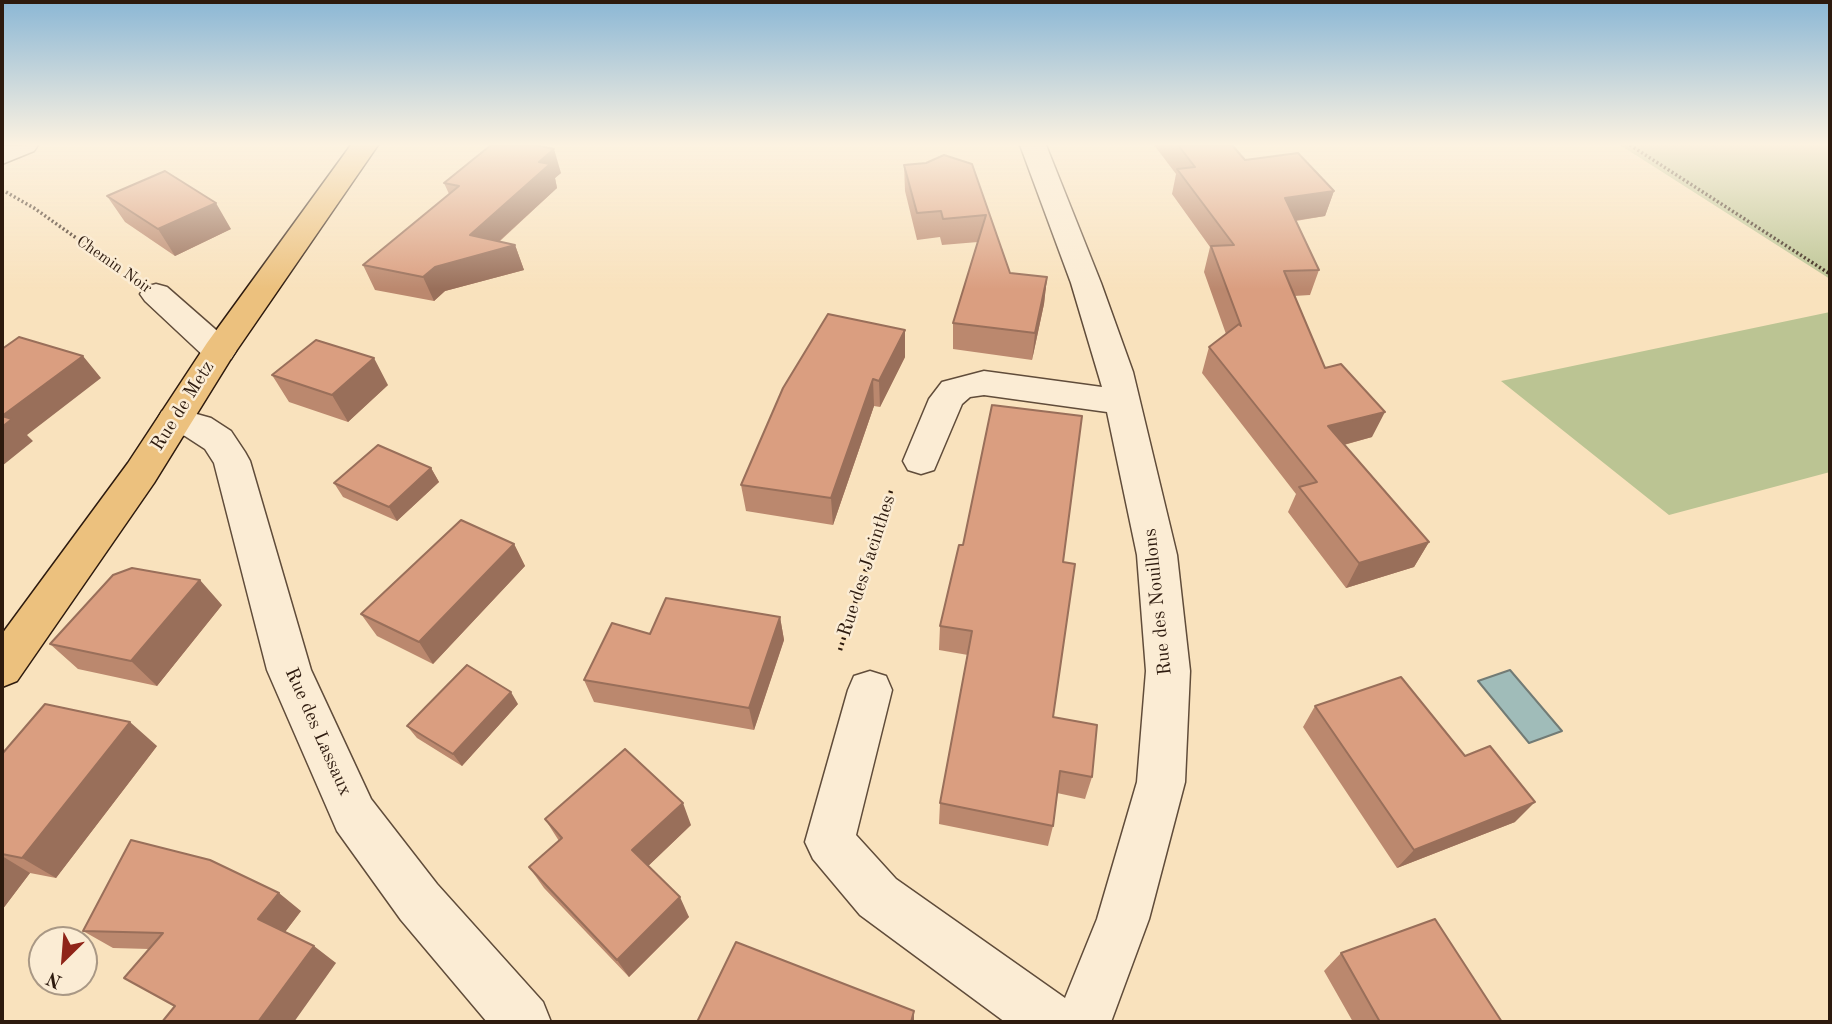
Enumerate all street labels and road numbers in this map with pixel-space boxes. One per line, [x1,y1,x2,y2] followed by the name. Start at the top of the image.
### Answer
[72,232,156,298] street label: Chemin Noir
[146,357,220,455] street label: Rue de Metz
[833,492,901,640] street label: Rue des Jacinthes
[1139,527,1177,677] street label: Rue des Nouillons
[280,664,356,800] street label: Rue des Lassaux

